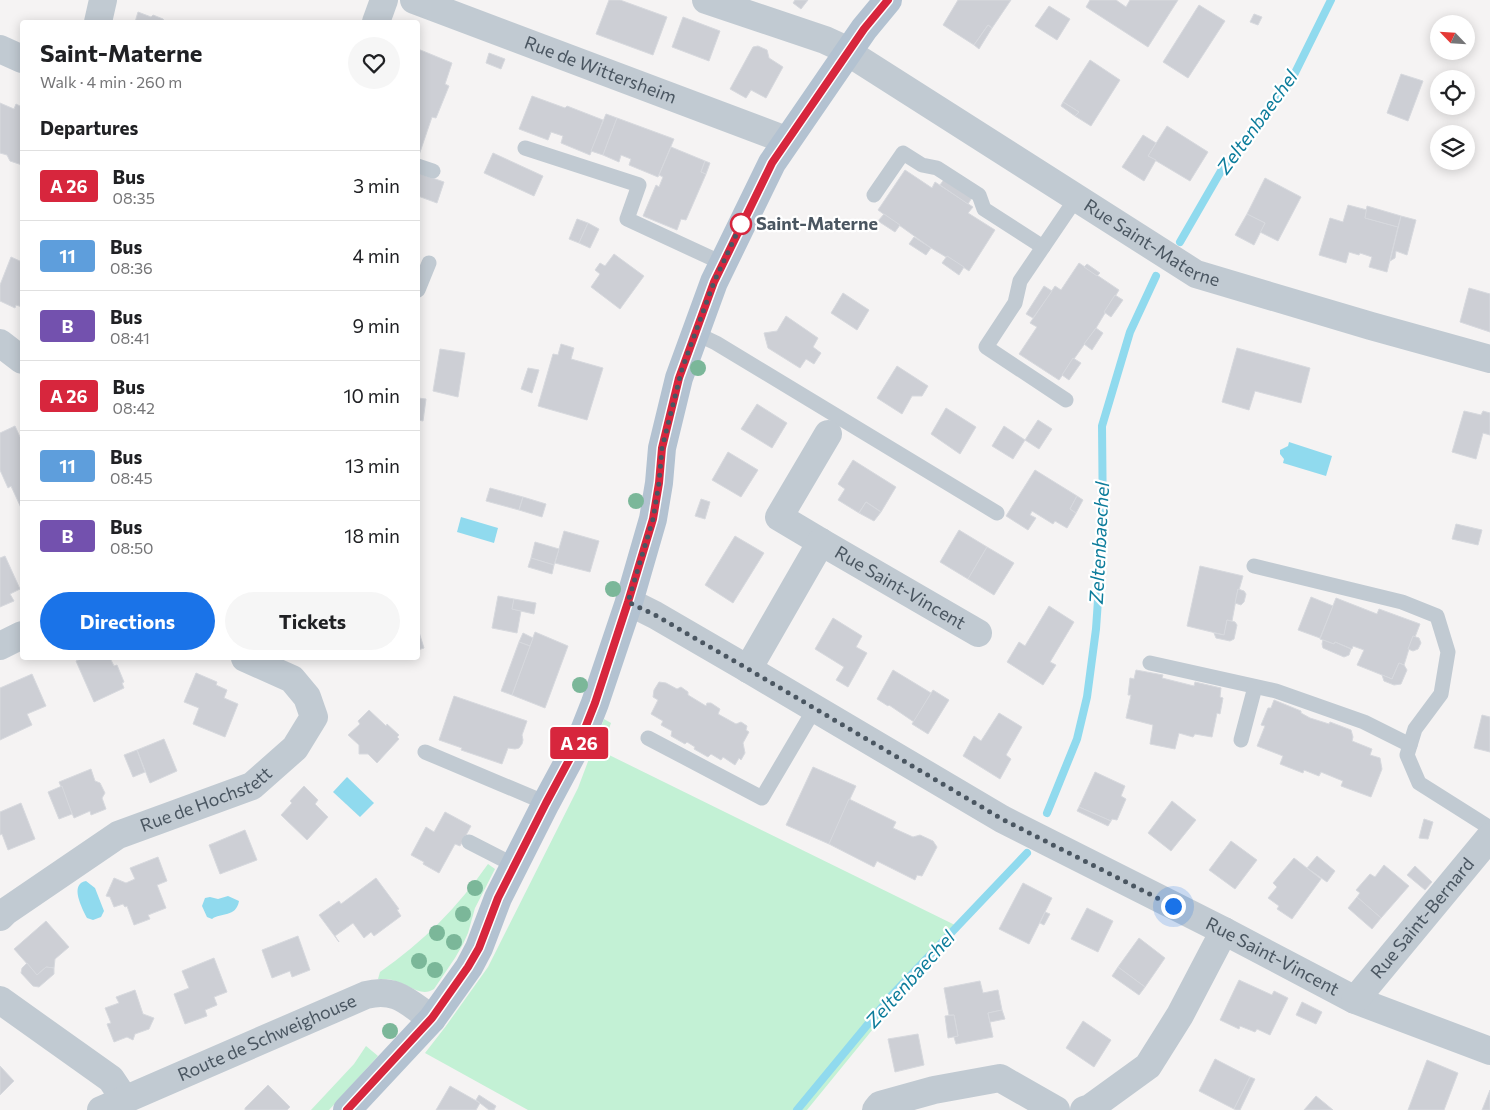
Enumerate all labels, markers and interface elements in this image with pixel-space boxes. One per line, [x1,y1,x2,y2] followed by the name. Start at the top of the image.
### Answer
[1430,15,1475,60] north arrow
[1430,15,1475,170] map controls
[521,31,680,108] street label: Rue de Wittersheim
[348,37,400,89] button: heart
[40,38,202,67] text: Saint-Materne
[1211,64,1303,179] water label: Zeltenbaechel
[1430,70,1475,115] button: locate
[40,72,182,91] text: Walk · 4 min · 260 m
[40,116,138,139] text: Departures
[1430,125,1475,170] button: layers
[113,165,145,188] text: Bus
[353,174,400,197] text: 3 min
[50,175,88,197] text: A 26
[113,188,155,207] text: 08:35
[1080,194,1223,291] street label: Rue Saint-Materne
[756,212,878,234] place label: Saint-Materne
[730,213,752,235] marker: Saint-Materne
[110,235,142,258] text: Bus
[353,244,400,267] text: 4 min
[59,245,76,267] text: 11
[110,258,153,277] text: 08:36
[110,305,142,328] text: Bus
[352,314,400,337] text: 9 min
[62,315,73,337] text: B
[110,328,150,347] text: 08:41
[113,375,145,398] text: Bus
[343,384,400,407] text: 10 min
[50,385,88,407] text: A 26
[113,398,155,417] text: 08:42
[110,445,142,468] text: Bus
[345,454,400,477] text: 13 min
[59,455,76,477] text: 11
[110,468,153,487] text: 08:45
[1084,480,1113,606] water label: Zeltenbaechel
[110,515,142,538] text: Bus
[344,524,400,547] text: 18 min
[62,525,73,547] text: B
[110,538,154,557] text: 08:50
[831,541,970,634] street label: Rue Saint-Vincent
[40,592,215,650] button: Directions
[225,592,400,650] button: Tickets
[544,727,614,759] line badge: A 26
[560,732,598,754] text: A 26
[137,762,276,836] street label: Rue de Hochstett
[1365,853,1478,983] street label: Rue Saint-Bernard
[1161,894,1186,919] your location
[1203,912,1343,1000] street label: Rue Saint-Vincent
[859,925,960,1033] water label: Zeltenbaechel
[174,989,359,1085] street label: Route de Schweighouse

